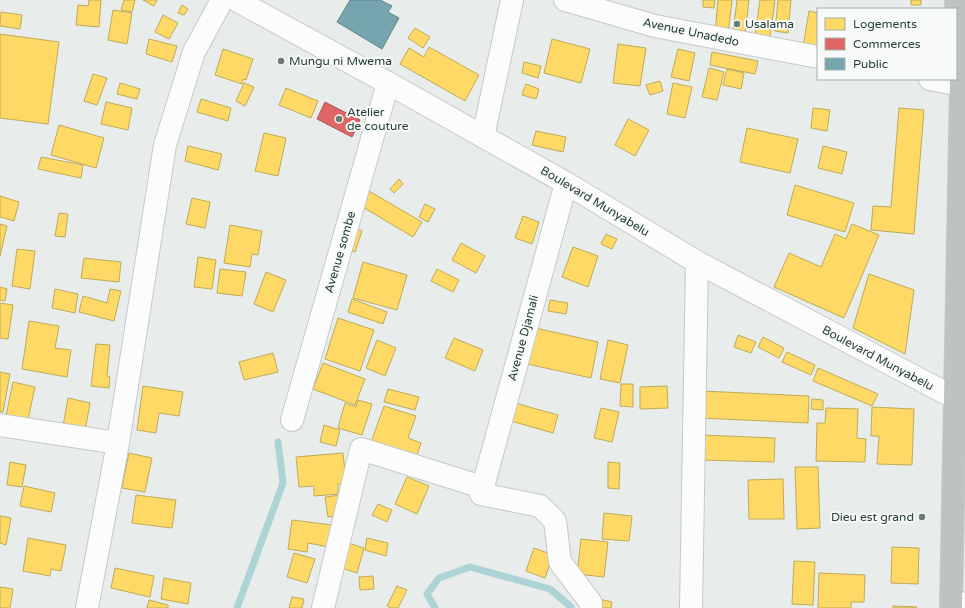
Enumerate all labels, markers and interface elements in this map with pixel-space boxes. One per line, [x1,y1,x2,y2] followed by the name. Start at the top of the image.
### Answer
[817,8,957,80] legend
[642,15,740,49] street label: Avenue Unadedo
[745,17,794,31] place label: Usalama
[853,17,917,31] text: Logements
[732,19,742,29] marker: Usalama
[853,37,921,51] text: Commerces
[289,54,392,68] place label: Mungu ni Mwema
[276,56,286,66] marker: Mungu ni Mwema
[853,57,888,71] text: Public
[347,105,409,133] place label: Atelier de couture
[334,114,344,124] marker: Atelier de couture
[538,163,652,239] street label: Boulevard Munyabelu
[322,209,358,295] street label: Avenue sombe
[505,293,541,383] street label: Avenue Djamali
[820,323,936,393] street label: Boulevard Munyabelu
[831,510,914,524] place label: Dieu est grand
[917,512,927,522] marker: Dieu est grand

